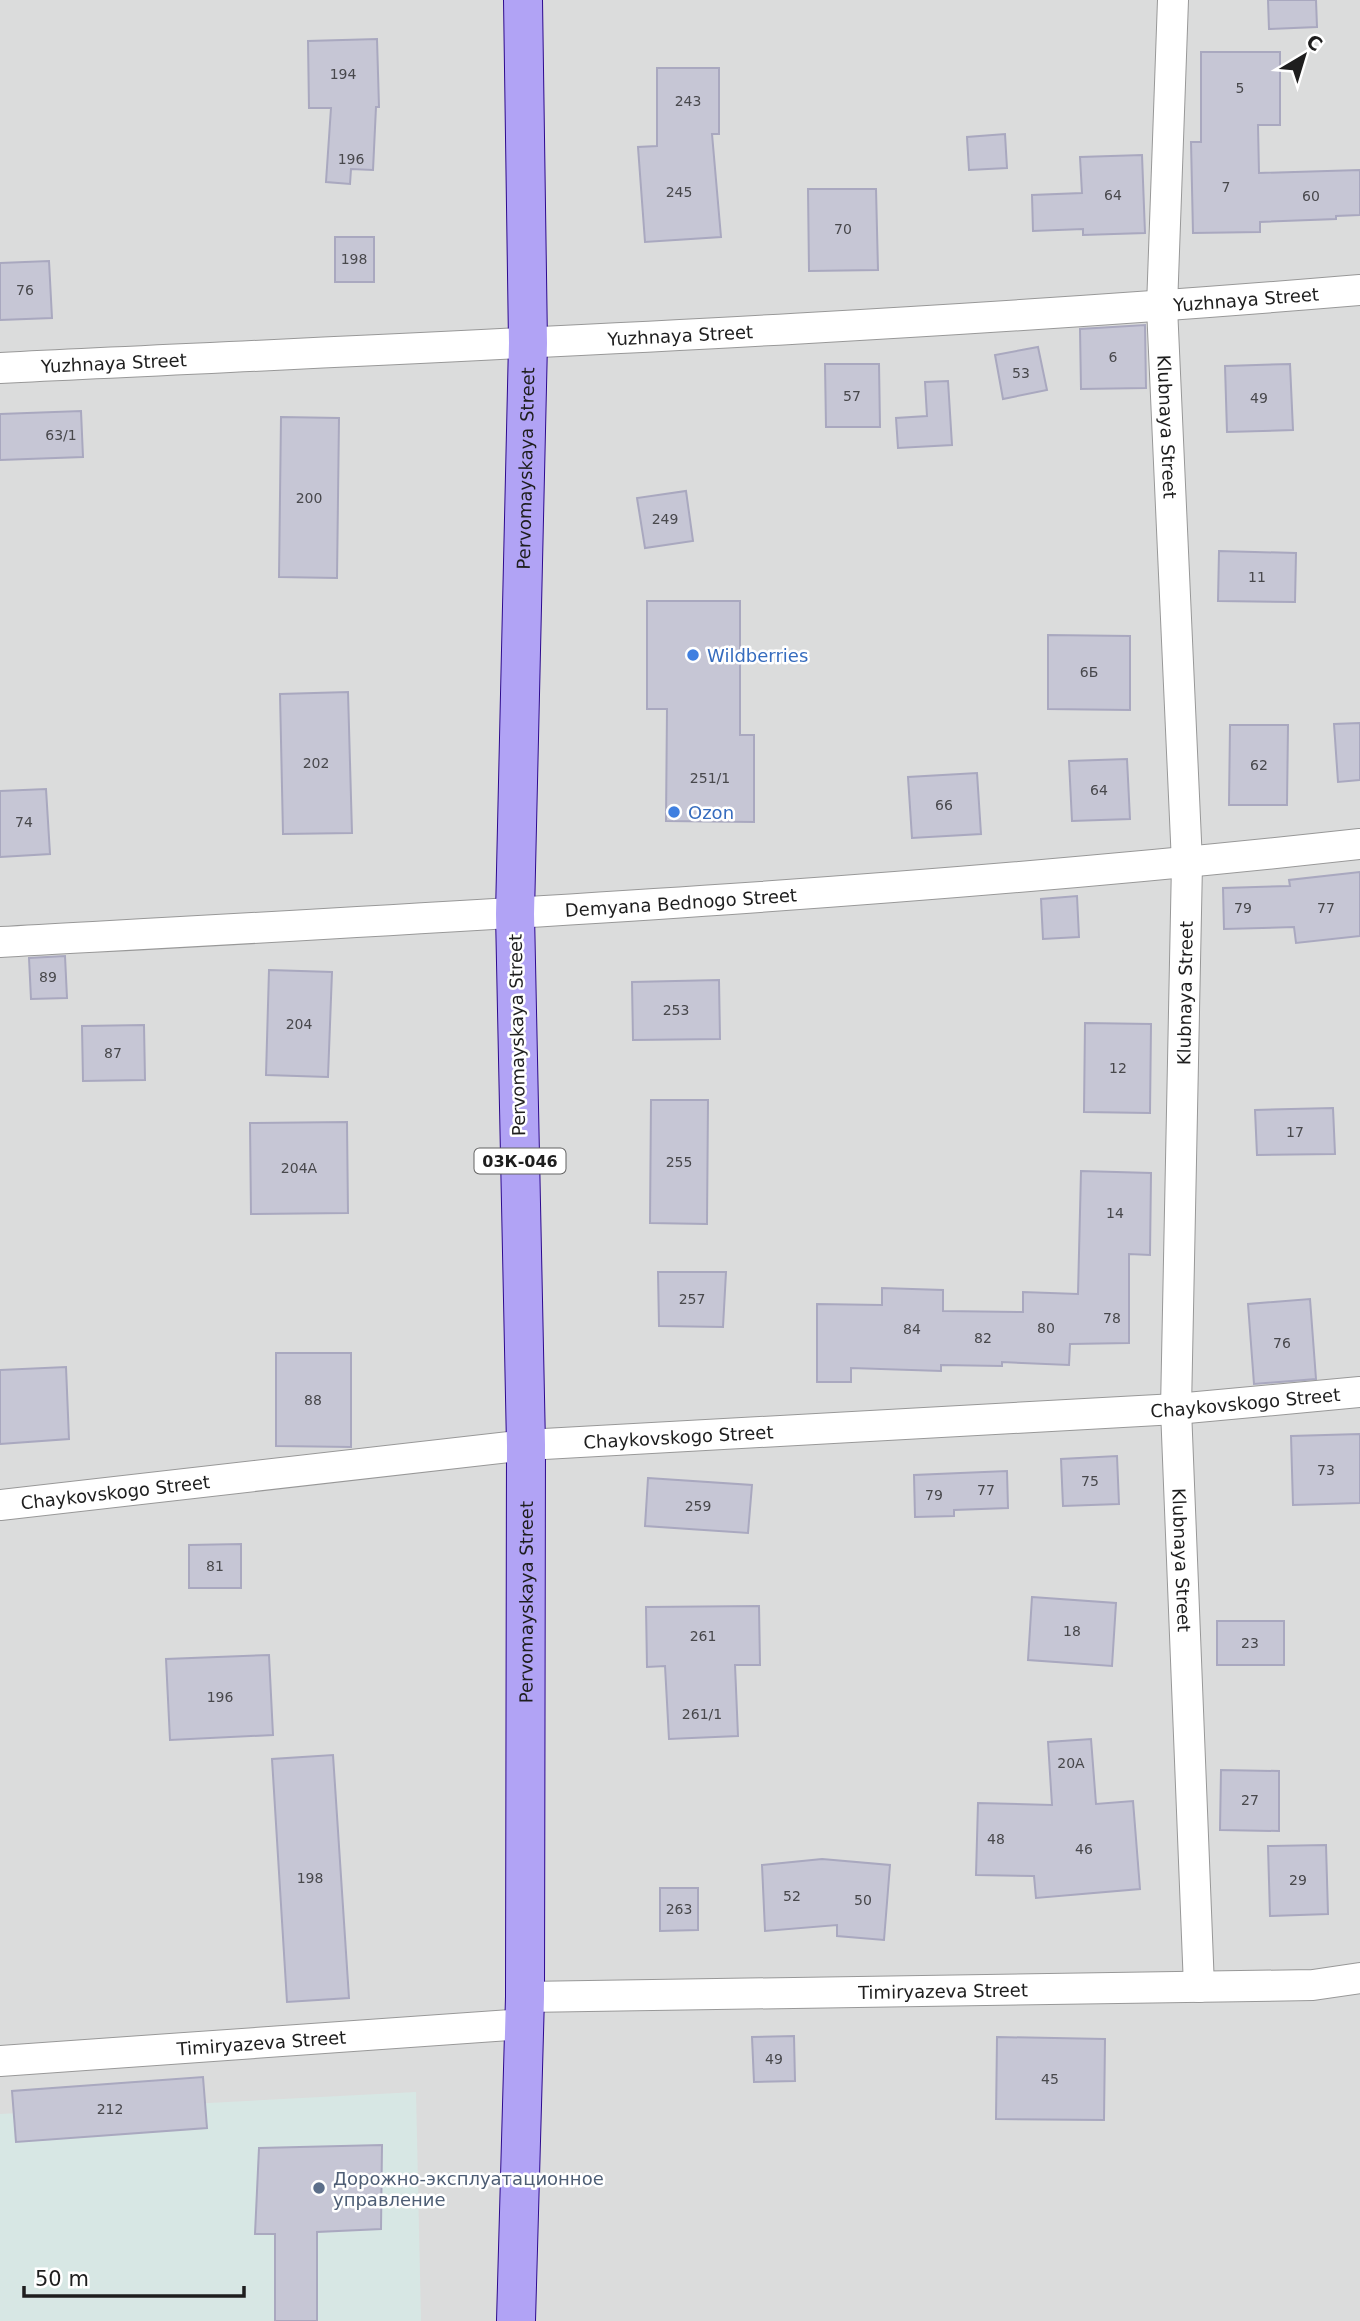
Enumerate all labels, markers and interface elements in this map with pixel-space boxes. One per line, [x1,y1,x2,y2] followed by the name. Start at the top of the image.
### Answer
[1269,21,1339,91] north arrow
[1302,30,1327,56] text: С
[330,66,356,82] house number: 194
[1236,80,1244,96] house number: 5
[675,93,701,109] house number: 243
[338,151,364,167] house number: 196
[1222,179,1230,195] house number: 7
[666,184,692,200] house number: 245
[1104,187,1122,203] house number: 64
[1302,188,1320,204] house number: 60
[834,221,852,237] house number: 70
[341,251,367,267] house number: 198
[16,282,34,298] house number: 76
[1172,283,1320,315] street label: Yuzhnaya Street
[606,321,754,349] street label: Yuzhnaya Street
[39,349,187,377] street label: Yuzhnaya Street
[1109,349,1118,365] house number: 6
[1154,354,1181,499] street label: Klubnaya Street
[1012,365,1030,381] house number: 53
[512,367,538,570] street label: Pervomayskaya Street
[843,388,861,404] house number: 57
[1250,390,1268,406] house number: 49
[45,427,77,443] house number: 63/1
[296,490,322,506] house number: 200
[652,511,678,527] house number: 249
[1248,569,1266,585] house number: 11
[707,645,808,666] place label: Wildberries
[685,647,701,663] marker: Wildberries
[1080,664,1098,680] house number: 6Б
[303,755,329,771] house number: 202
[1250,757,1268,773] house number: 62
[690,770,730,786] house number: 251/1
[1090,782,1108,798] house number: 64
[935,797,953,813] house number: 66
[688,802,734,823] place label: Ozon
[666,804,682,820] marker: Ozon
[15,814,33,830] house number: 74
[564,884,798,920] street label: Demyana Bednogo Street
[1234,900,1252,916] house number: 79
[1317,900,1335,916] house number: 77
[1173,921,1197,1065] street label: Klubnaya Street
[505,934,529,1136] street label: Pervomayskaya Street
[39,969,57,985] house number: 89
[663,1002,689,1018] house number: 253
[286,1016,312,1032] house number: 204
[104,1045,122,1061] house number: 87
[1109,1060,1127,1076] house number: 12
[1286,1124,1304,1140] house number: 17
[475,1148,566,1174] road number: 03К-046
[666,1154,692,1170] house number: 255
[281,1160,318,1176] house number: 204А
[1106,1205,1124,1221] house number: 14
[679,1291,705,1307] house number: 257
[1103,1310,1121,1326] house number: 78
[1037,1320,1055,1336] house number: 80
[903,1321,921,1337] house number: 84
[974,1330,992,1346] house number: 82
[1273,1335,1291,1351] house number: 76
[1150,1383,1341,1421] street label: Chaykovskogo Street
[304,1392,322,1408] house number: 88
[583,1421,774,1452] street label: Chaykovskogo Street
[1317,1462,1335,1478] house number: 73
[20,1471,211,1513] street label: Chaykovskogo Street
[1081,1473,1099,1489] house number: 75
[977,1482,995,1498] house number: 77
[925,1487,943,1503] house number: 79
[1169,1488,1195,1633] street label: Klubnaya Street
[685,1498,711,1514] house number: 259
[515,1501,536,1703] street label: Pervomayskaya Street
[206,1558,224,1574] house number: 81
[1063,1623,1081,1639] house number: 18
[690,1628,716,1644] house number: 261
[1241,1635,1259,1651] house number: 23
[207,1689,233,1705] house number: 196
[682,1706,722,1722] house number: 261/1
[1057,1755,1085,1771] house number: 20А
[1241,1792,1259,1808] house number: 27
[987,1831,1005,1847] house number: 48
[1075,1841,1093,1857] house number: 46
[297,1870,323,1886] house number: 198
[1289,1872,1307,1888] house number: 29
[783,1888,801,1904] house number: 52
[854,1892,872,1908] house number: 50
[666,1901,692,1917] house number: 263
[857,1979,1028,2002] street label: Timiryazeva Street
[175,2026,347,2059] street label: Timiryazeva Street
[765,2051,783,2067] house number: 49
[1041,2071,1059,2087] house number: 45
[97,2101,123,2117] house number: 212
[333,2168,604,2210] place label: Дорожно-эксплуатационное управление
[311,2180,327,2196] marker: Дорожно-эксплуатационное управление
[24,2254,245,2298] scale bar
[35,2267,89,2291] text: 50 m

